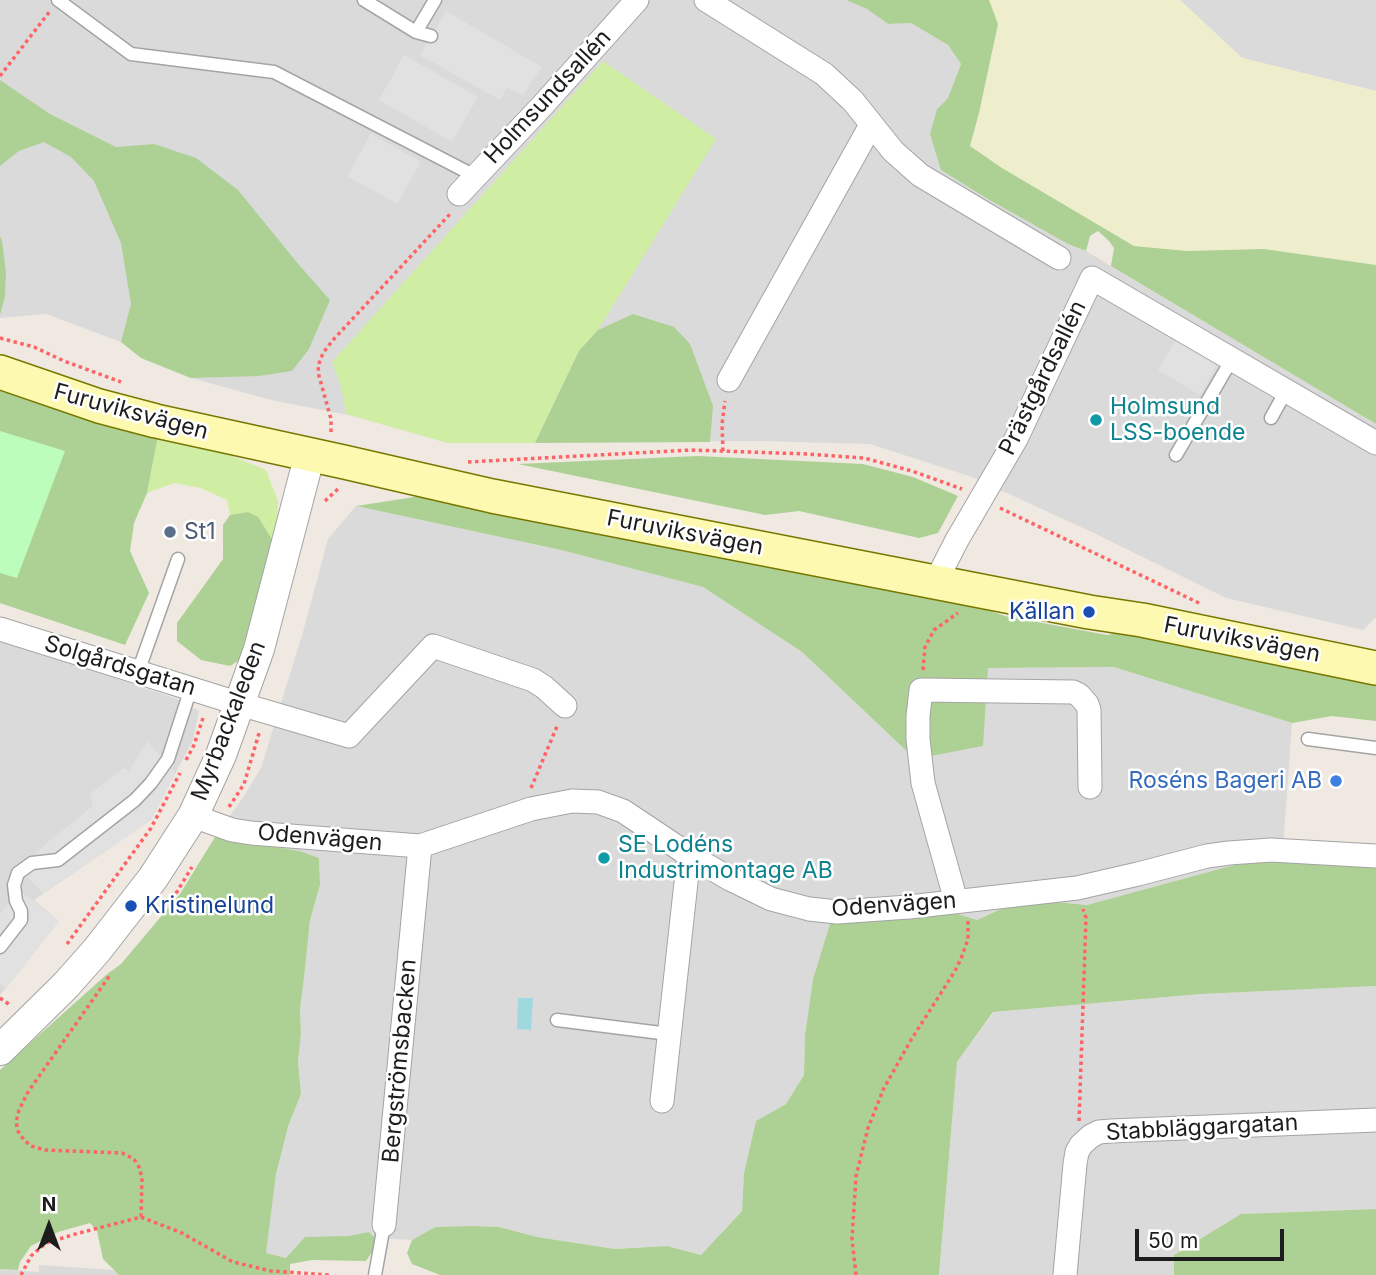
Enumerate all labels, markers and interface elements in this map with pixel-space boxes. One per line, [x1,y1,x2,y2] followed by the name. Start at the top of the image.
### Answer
[479,24,617,170] street label: Holmsundsallén
[994,296,1092,460] street label: Prästgårdsallén
[51,378,211,446] street label: Furuviksvägen
[1110,393,1245,447] place label: Holmsund LSS-boende
[1088,412,1104,428] marker: Holmsund LSS-boende
[604,504,766,562] street label: Furuviksvägen
[184,518,216,546] place label: St1
[162,524,178,540] marker: St1
[1009,598,1075,626] place label: Källan
[1081,604,1097,620] marker: Källan
[1161,611,1323,669] street label: Furuviksvägen
[41,630,199,702] street label: Solgårdsgatan
[186,637,272,805] street label: Myrbackaleden
[1129,767,1322,795] place label: Roséns Bageri AB
[1328,773,1344,789] marker: Roséns Bageri AB
[256,819,384,857] street label: Odenvägen
[618,831,833,885] place label: SE Lodéns Industrimontage AB
[596,850,612,866] marker: SE Lodéns Industrimontage AB
[831,887,957,923] street label: Odenvägen
[145,892,274,920] place label: Kristinelund
[123,898,139,914] marker: Kristinelund
[377,958,423,1164] street label: Bergströmsbacken
[1105,1109,1299,1147] street label: Stabbläggargatan
[14,1191,84,1261] north arrow
[42,1193,56,1216] text: N
[1138,1216,1287,1260] scale bar
[1148,1228,1198,1253] text: 50 m

